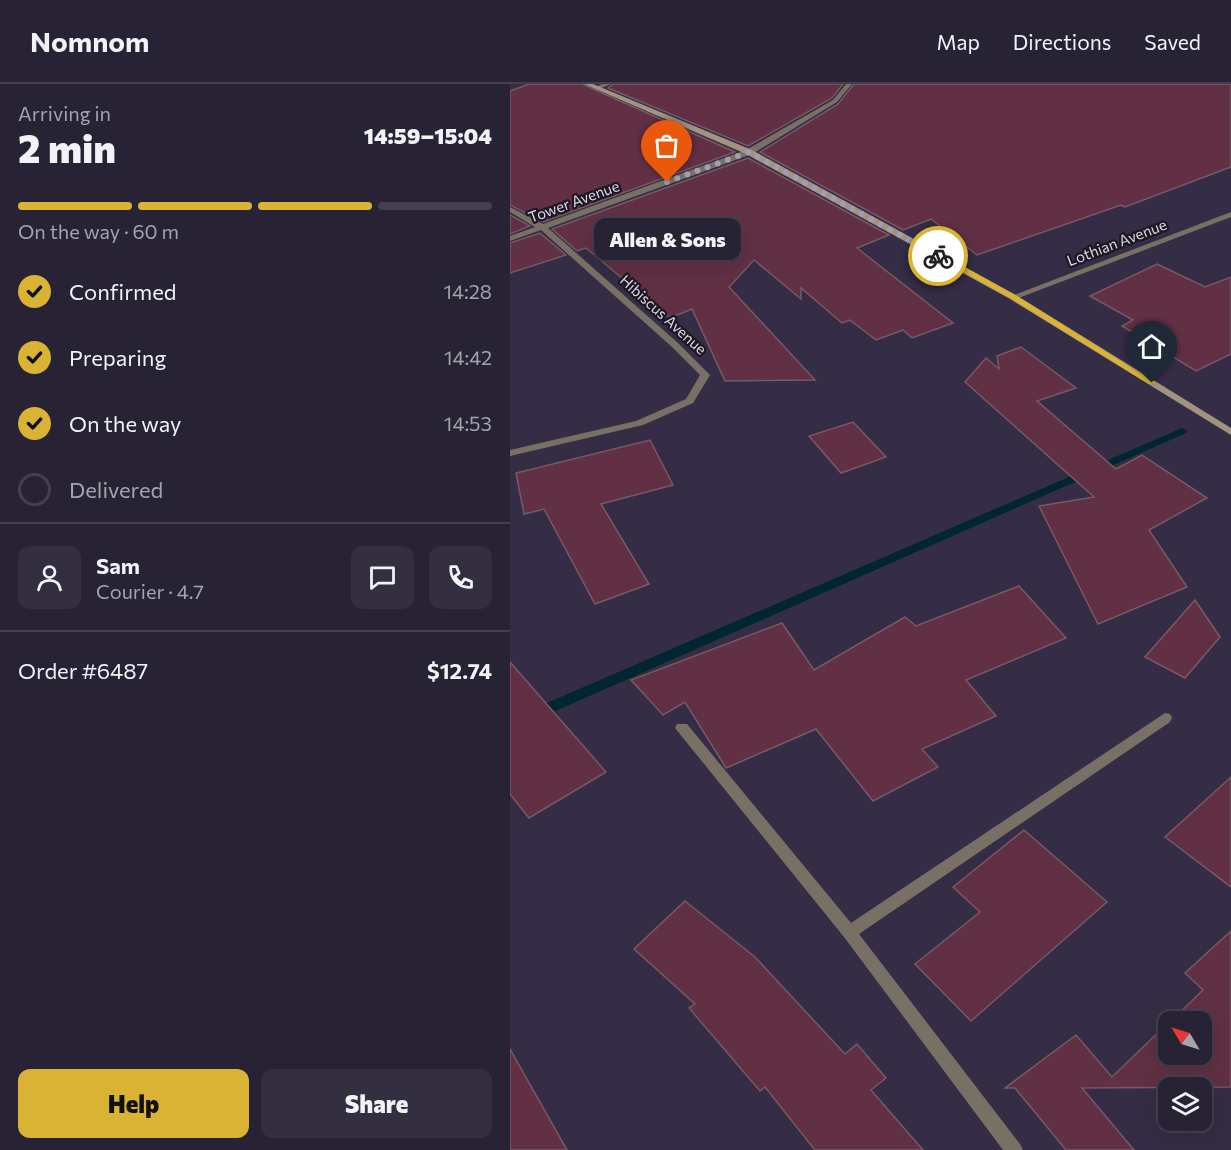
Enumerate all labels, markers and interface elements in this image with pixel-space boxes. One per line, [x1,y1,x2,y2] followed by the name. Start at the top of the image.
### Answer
[30,24,150,58] text: Nomnom
[937,29,980,54] text: Map
[1013,29,1111,54] text: Directions
[1144,29,1201,54] text: Saved
[18,101,111,125] text: Arriving in
[641,120,692,182] pin
[364,122,492,149] text: 14:59–15:04
[18,123,116,171] text: 2 min
[650,129,683,162] icon: bag
[526,176,622,226] street label: Tower Avenue
[1064,215,1169,269] street label: Lothian Avenue
[594,218,741,260] callout: Allen & Sons
[18,219,179,243] text: On the way · 60 m
[908,226,968,286] courier
[609,227,726,251] text: Allen & Sons
[922,240,955,273] icon: bike
[617,271,711,358] street label: Hibiscus Avenue
[18,275,51,308] icon: check
[69,278,176,305] text: Confirmed
[444,279,492,303] text: 14:28
[1126,321,1177,383] pin
[1135,330,1168,363] icon: home
[18,341,51,374] icon: check
[69,344,166,371] text: Preparing
[444,345,492,369] text: 14:42
[18,407,51,440] icon: check
[69,410,181,437] text: On the way
[444,411,492,435] text: 14:53
[69,476,163,503] text: Delivered
[18,546,81,609] button: person
[351,546,414,609] button: chat
[429,546,492,609] button: phone
[96,552,140,579] text: Sam
[96,579,204,603] text: Courier · 4.7
[18,657,148,684] text: Order #6487
[427,657,492,684] text: $12.74
[1158,1011,1212,1065] north arrow
[1158,1011,1212,1131] map controls
[18,1069,249,1138] button: Help
[261,1069,492,1138] button: Share
[1158,1077,1212,1131] button: layers

